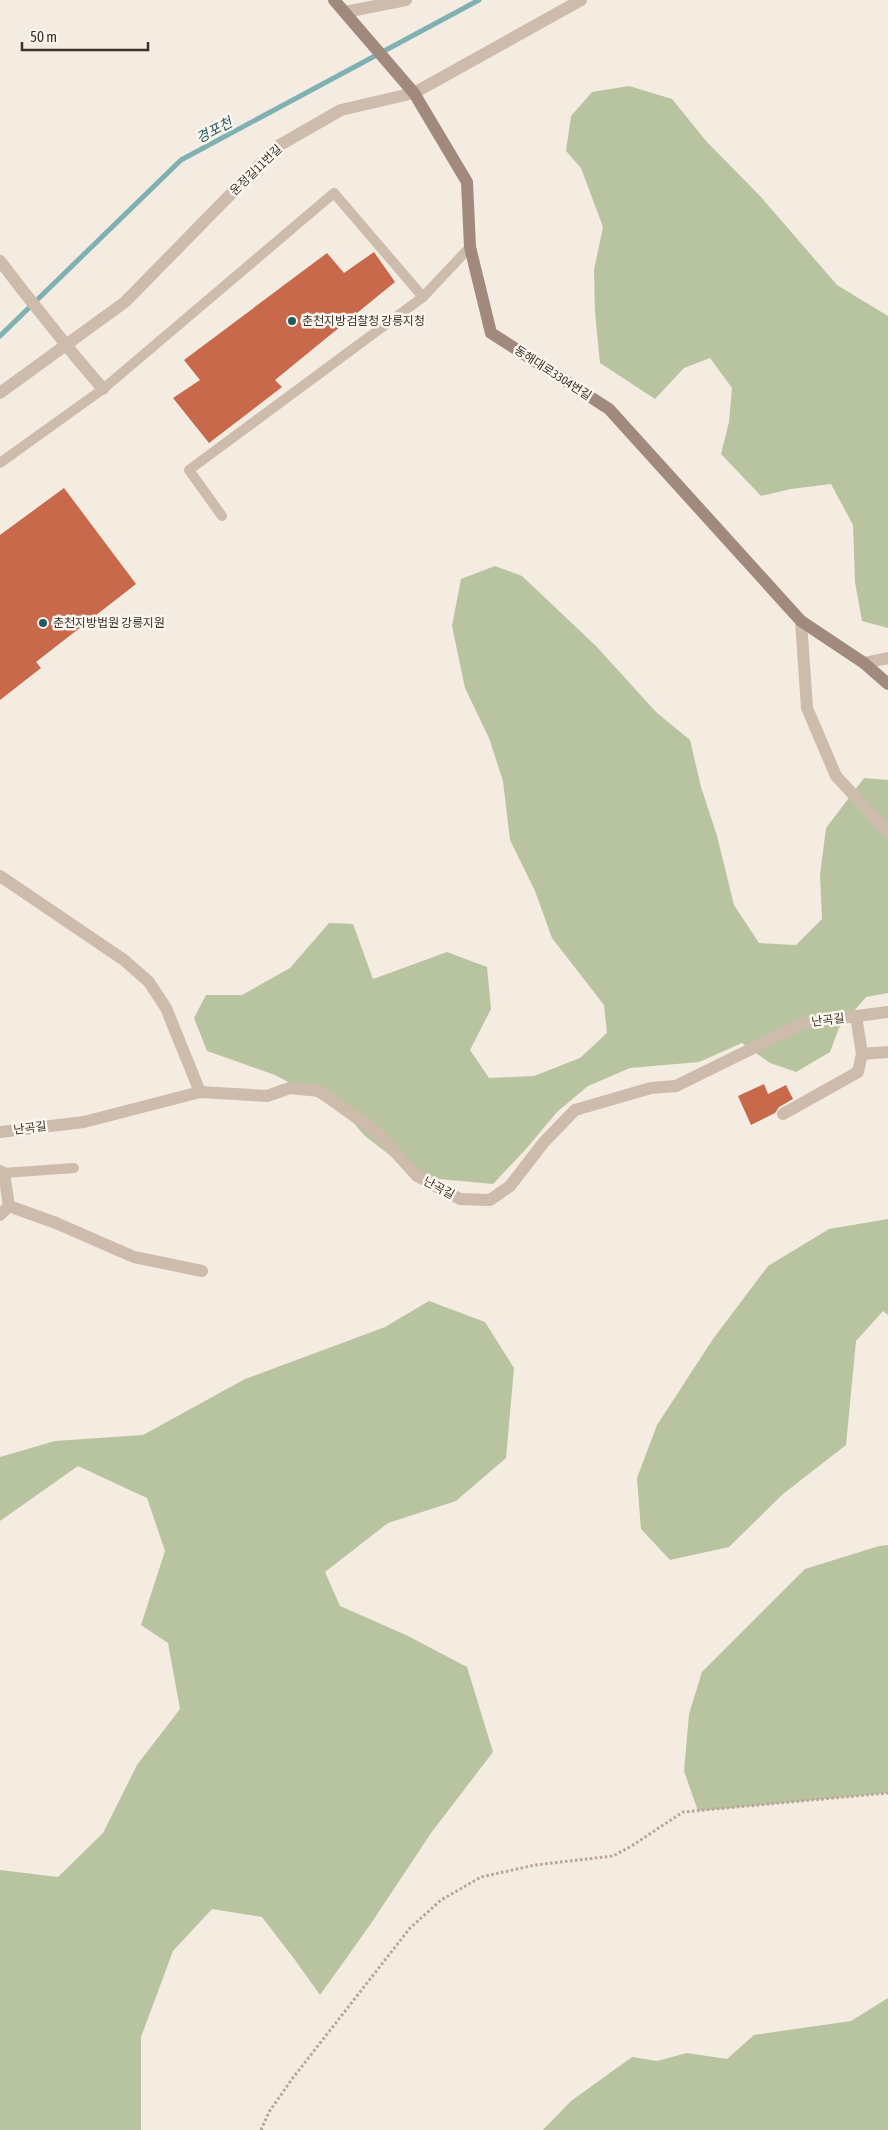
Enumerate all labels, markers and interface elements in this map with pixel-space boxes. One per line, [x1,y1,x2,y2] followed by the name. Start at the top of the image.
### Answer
[22,20,149,52] scale bar
[30,28,57,45] text: 50 m
[193,113,236,146] water label: 경포천
[227,142,285,198] street label: 운정길11번길
[302,314,425,328] place label: 춘천지방검찰청 강릉지청
[286,315,298,327] marker: 춘천지방검찰청 강릉지청
[512,343,594,403] street label: 동해대로3304번길
[53,616,165,630] place label: 춘천지방법원 강릉지원
[37,617,49,629] marker: 춘천지방법원 강릉지원
[811,1011,845,1029] street label: 난곡길
[13,1119,47,1137] street label: 난곡길
[421,1174,457,1202] street label: 난곡길

